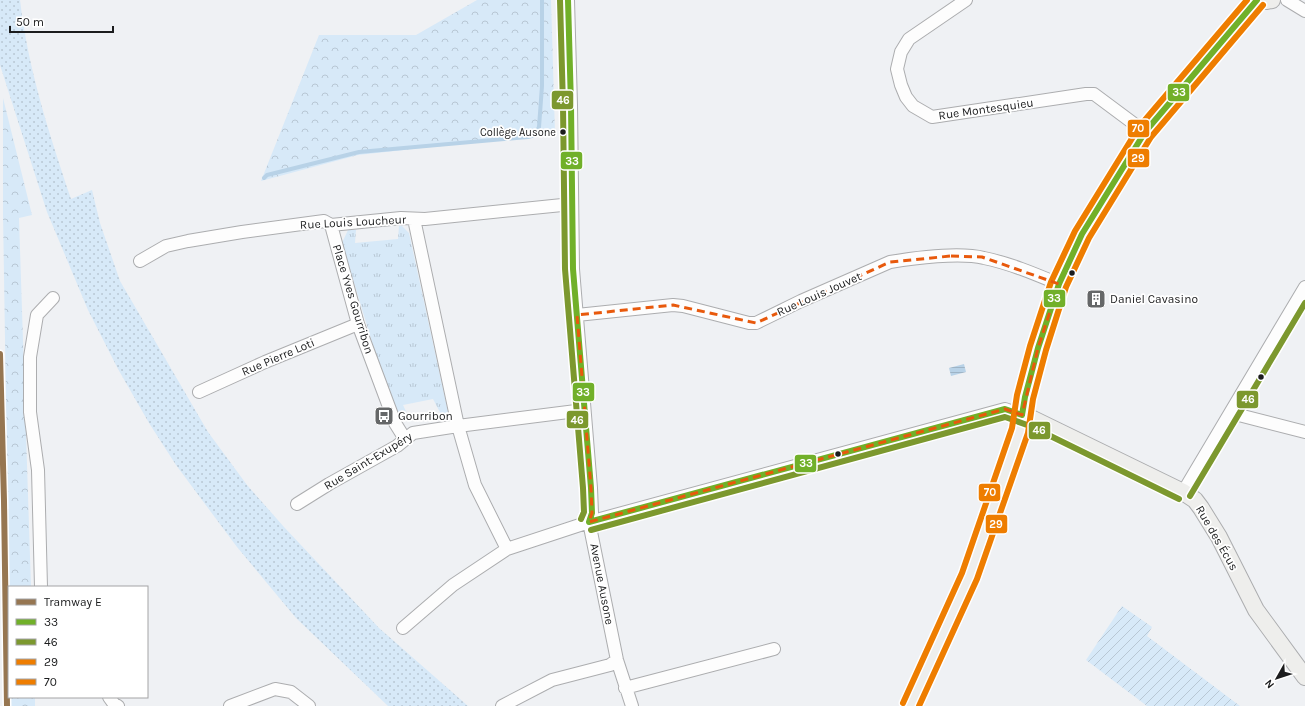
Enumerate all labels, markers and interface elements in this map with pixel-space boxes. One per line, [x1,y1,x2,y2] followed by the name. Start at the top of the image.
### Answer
[10,8,113,34] scale bar
[16,15,44,29] text: 50 m
[1167,83,1190,102] line badge: 33
[1172,86,1186,99] text: 33
[551,90,574,110] line badge: 46
[556,94,570,107] text: 46
[938,95,1034,123] street label: Rue Montesquieu
[1127,119,1150,138] line badge: 70
[1132,122,1144,135] text: 70
[480,126,556,139] place label: Collège Ausone
[558,127,568,137] marker: Collège Ausone
[1127,148,1150,168] line badge: 29
[560,151,583,170] line badge: 33
[1131,152,1145,165] text: 29
[565,155,579,168] text: 33
[299,212,407,232] street label: Rue Louis Loucheur
[330,242,376,356] street label: Place Yves Gourribon
[1067,268,1077,278] unlabelled marker
[775,269,864,319] street label: Rue Louis Jouvet
[1085,288,1107,310] building icon: Daniel Cavasino
[1043,289,1066,308] line badge: 33
[1047,292,1061,305] text: 33
[1110,292,1198,306] place label: Daniel Cavasino
[239,335,317,379] street label: Rue Pierre Loti
[1256,372,1266,382] unlabelled marker
[572,382,595,402] line badge: 33
[576,386,590,399] text: 33
[1236,390,1259,409] line badge: 46
[1241,393,1255,406] text: 46
[373,405,395,427] bus stop icon: Gourribon
[398,409,453,423] place label: Gourribon
[566,410,589,429] line badge: 46
[570,414,584,427] text: 46
[1028,421,1051,440] line badge: 46
[1032,424,1046,437] text: 46
[321,429,415,493] street label: Rue Saint-Exupéry
[833,449,843,459] unlabelled marker
[794,454,817,473] line badge: 33
[799,457,813,470] text: 33
[978,483,1001,502] line badge: 70
[984,486,996,499] text: 70
[1193,503,1242,573] street label: Rue des Écus
[985,514,1008,534] line badge: 29
[989,518,1003,531] text: 29
[587,542,617,626] street label: Avenue Ausone
[8,586,148,698] legend
[44,595,102,609] text: Tramway E
[44,615,58,629] text: 33
[44,635,58,649] text: 46
[44,655,58,669] text: 29
[1257,658,1297,698] north arrow
[44,675,57,689] text: 70
[1262,677,1277,691] text: N

